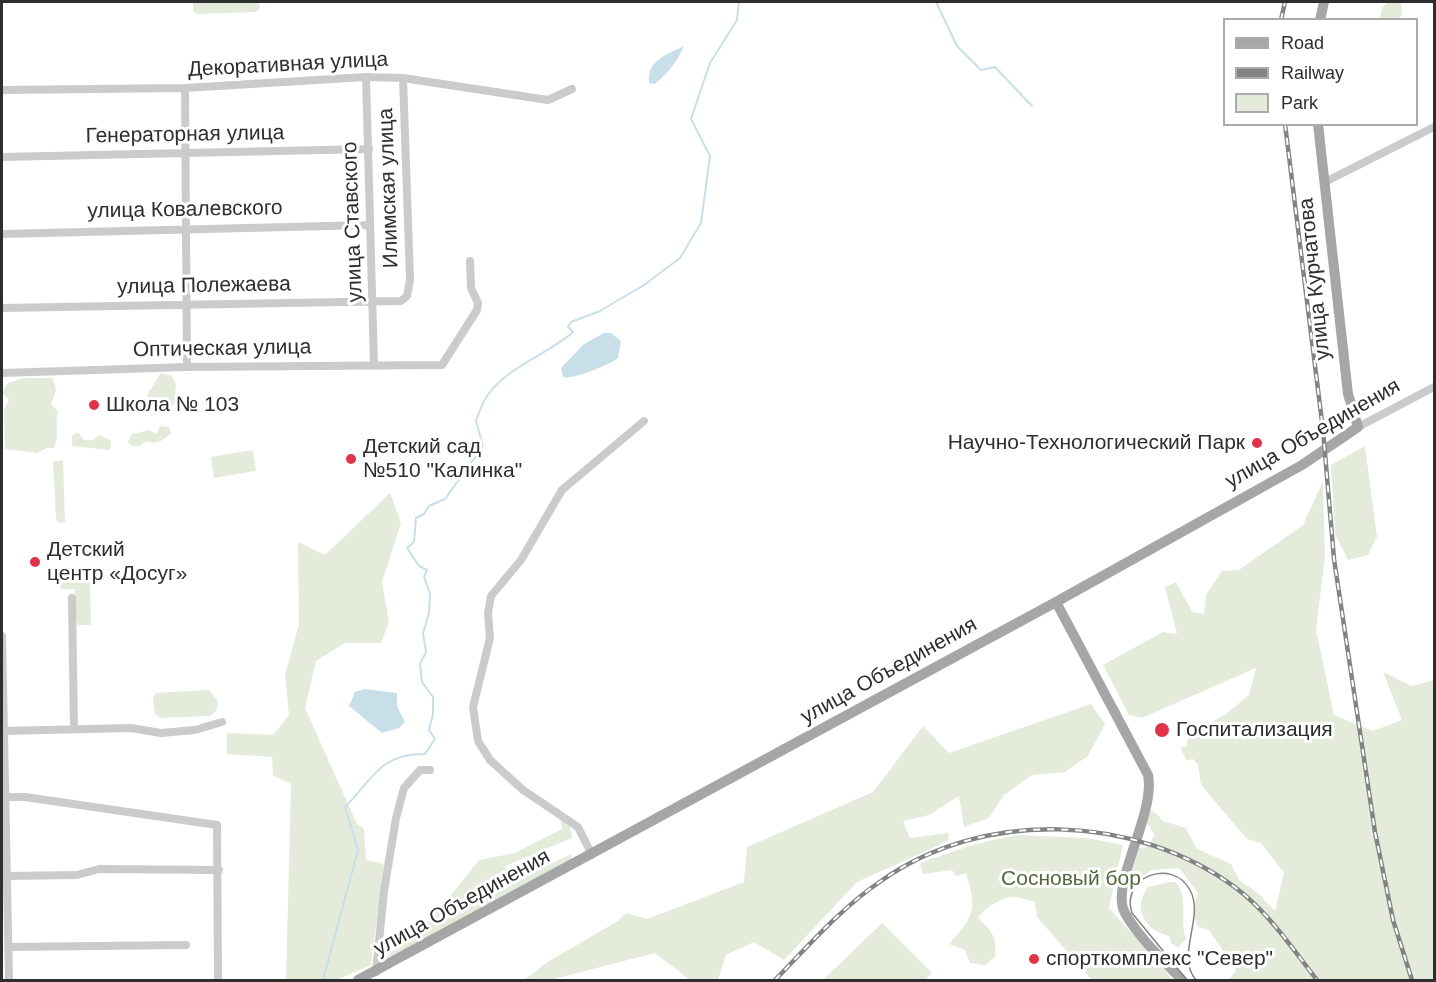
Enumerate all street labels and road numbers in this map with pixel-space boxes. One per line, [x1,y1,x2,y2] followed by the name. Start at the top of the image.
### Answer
[187,47,389,83] street label: Декоративная улица
[374,107,404,269] street label: Илимская улица
[85,121,285,149] street label: Генераторная улица
[338,141,368,303] street label: улица Ставского
[87,196,283,224] street label: улица Ковалевского
[1294,197,1336,361] street label: улица Курчатова
[117,272,291,300] street label: улица Полежаева
[133,335,311,363] street label: Оптическая улица
[1221,374,1405,494] street label: улица Объединения
[797,612,981,730] street label: улица Объединения
[370,844,554,962] street label: улица Объединения

